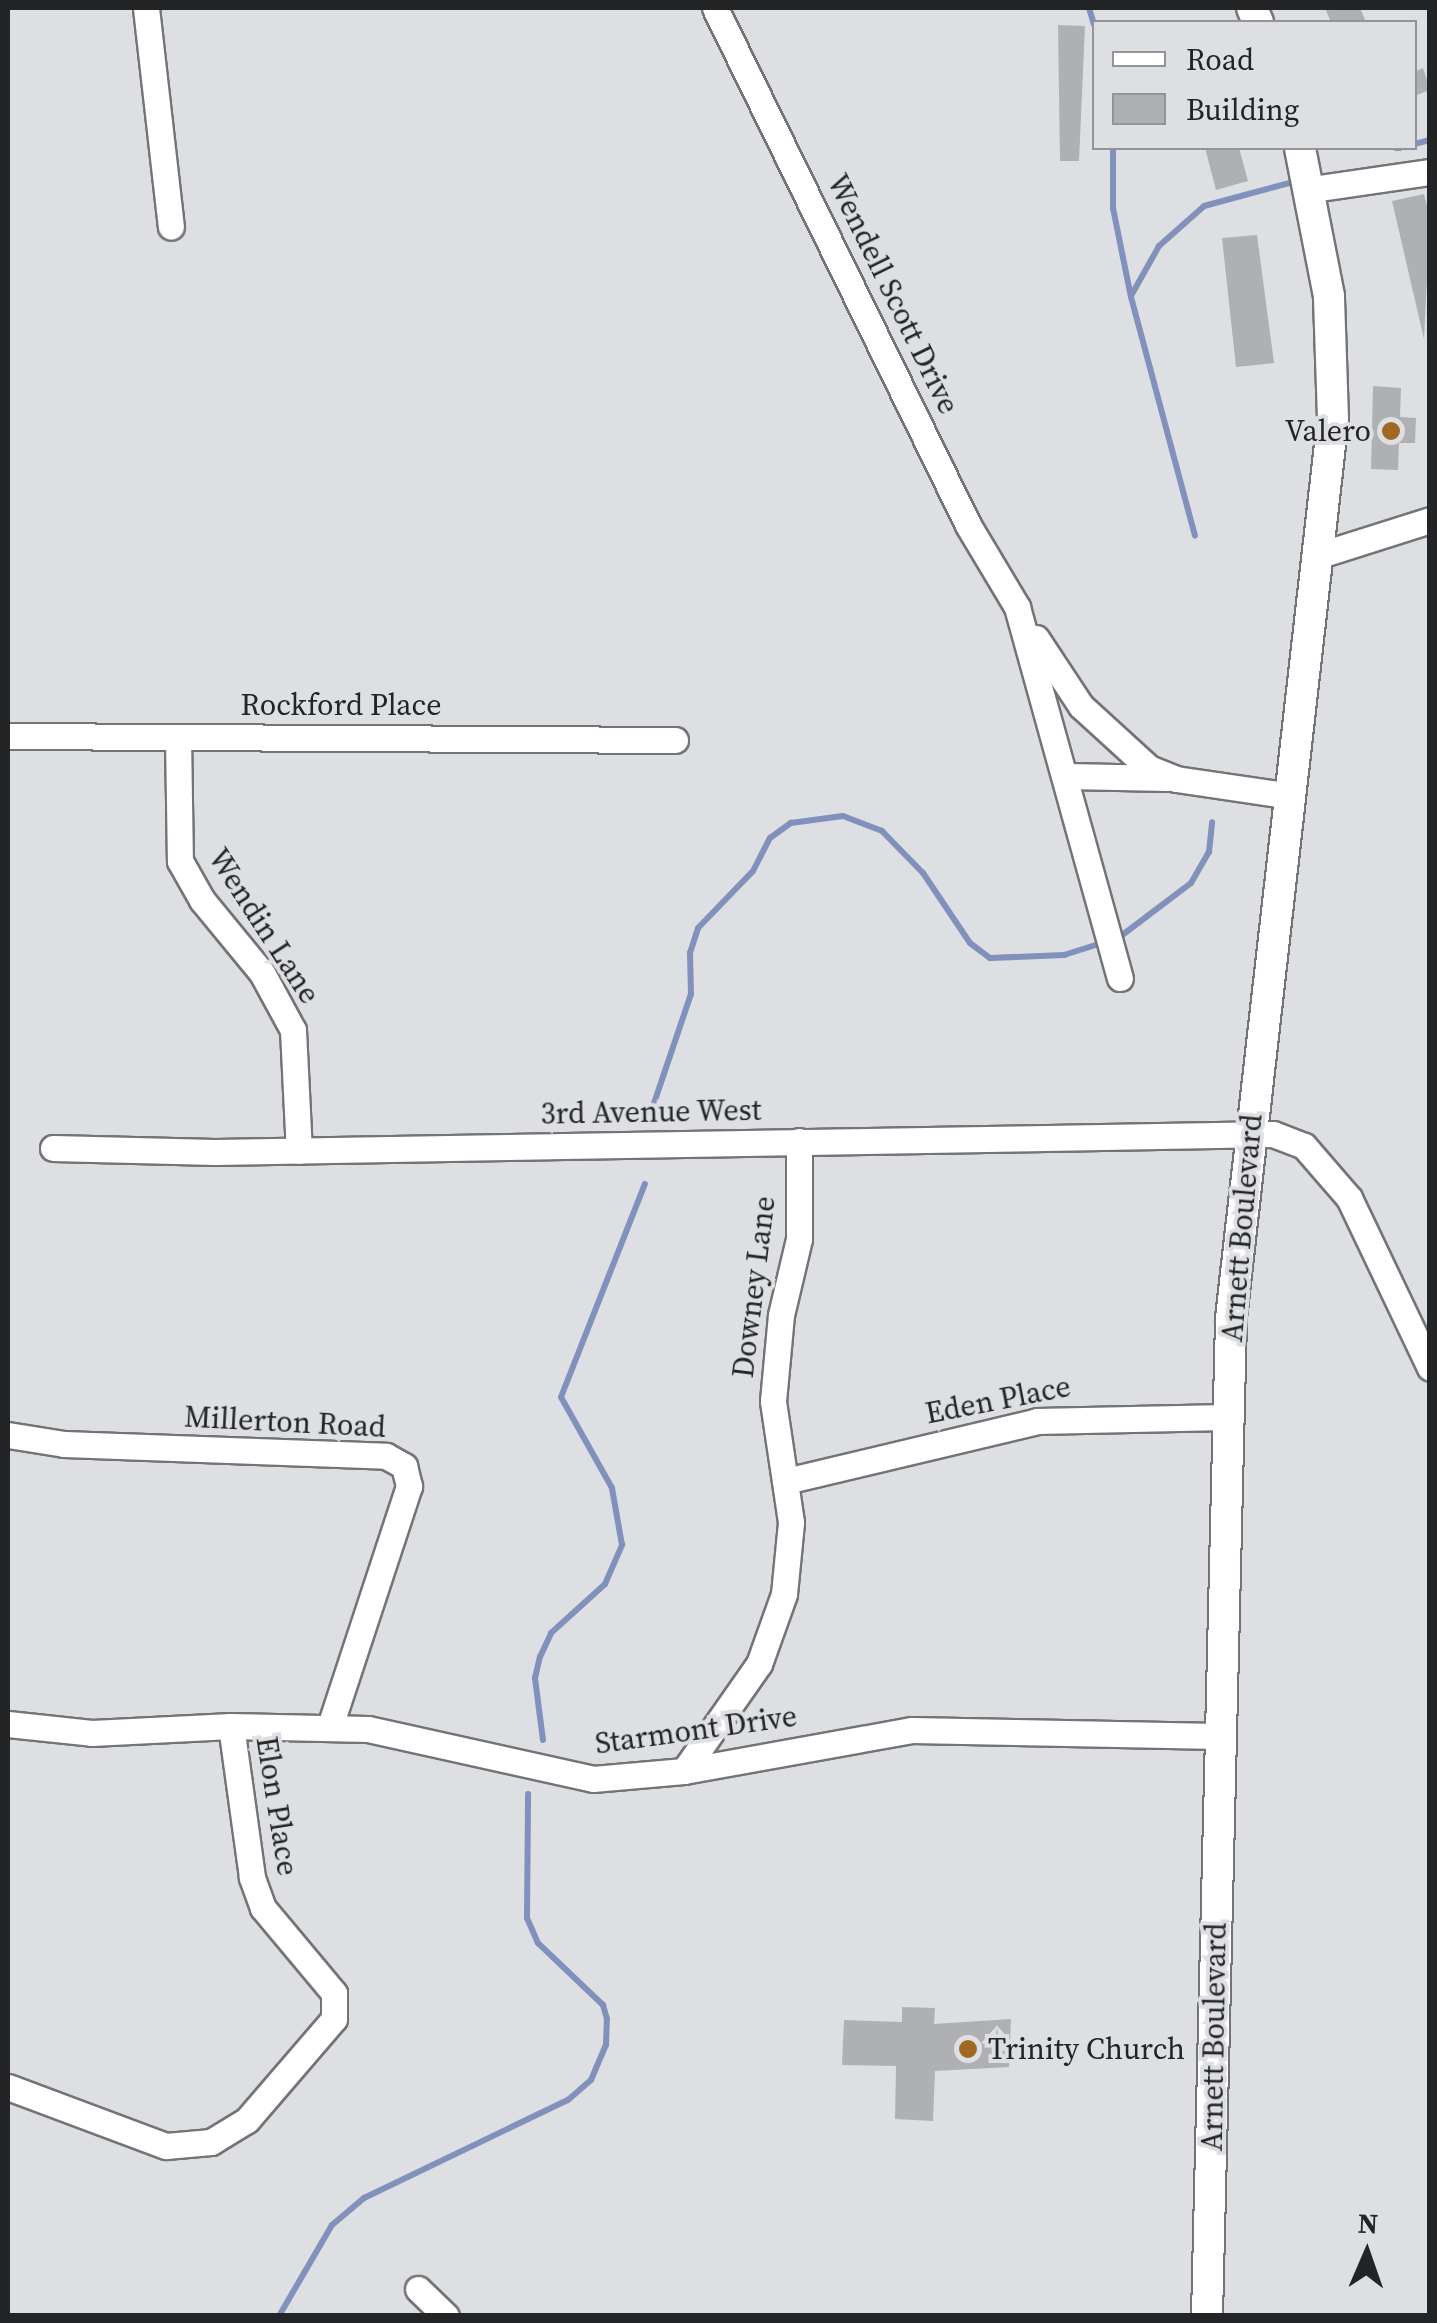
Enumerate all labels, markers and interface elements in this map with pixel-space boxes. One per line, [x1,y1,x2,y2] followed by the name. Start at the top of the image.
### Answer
[1092,20,1417,150] legend
[1186,39,1254,80] text: Road
[1186,89,1299,130] text: Building
[819,168,967,420] street label: Wendell Scott Drive
[1285,413,1371,449] place label: Valero
[1380,420,1402,442] marker: Valero
[241,687,441,723] street label: Rockford Place
[200,842,328,1010] street label: Wendin Lane
[540,1092,762,1132] street label: 3rd Avenue West
[1214,1113,1270,1343] street label: Arnett Boulevard
[725,1194,783,1380] street label: Downey Lane
[922,1368,1074,1432] street label: Eden Place
[183,1399,387,1445] street label: Millerton Road
[593,1698,799,1762] street label: Starmont Drive
[248,1734,306,1878] street label: Elon Place
[1194,1922,1234,2152] street label: Arnett Boulevard
[988,2031,1185,2067] place label: Trinity Church
[957,2038,979,2060] marker: Trinity Church
[1317,2203,1417,2303] north arrow
[1357,2204,1379,2242] text: N

